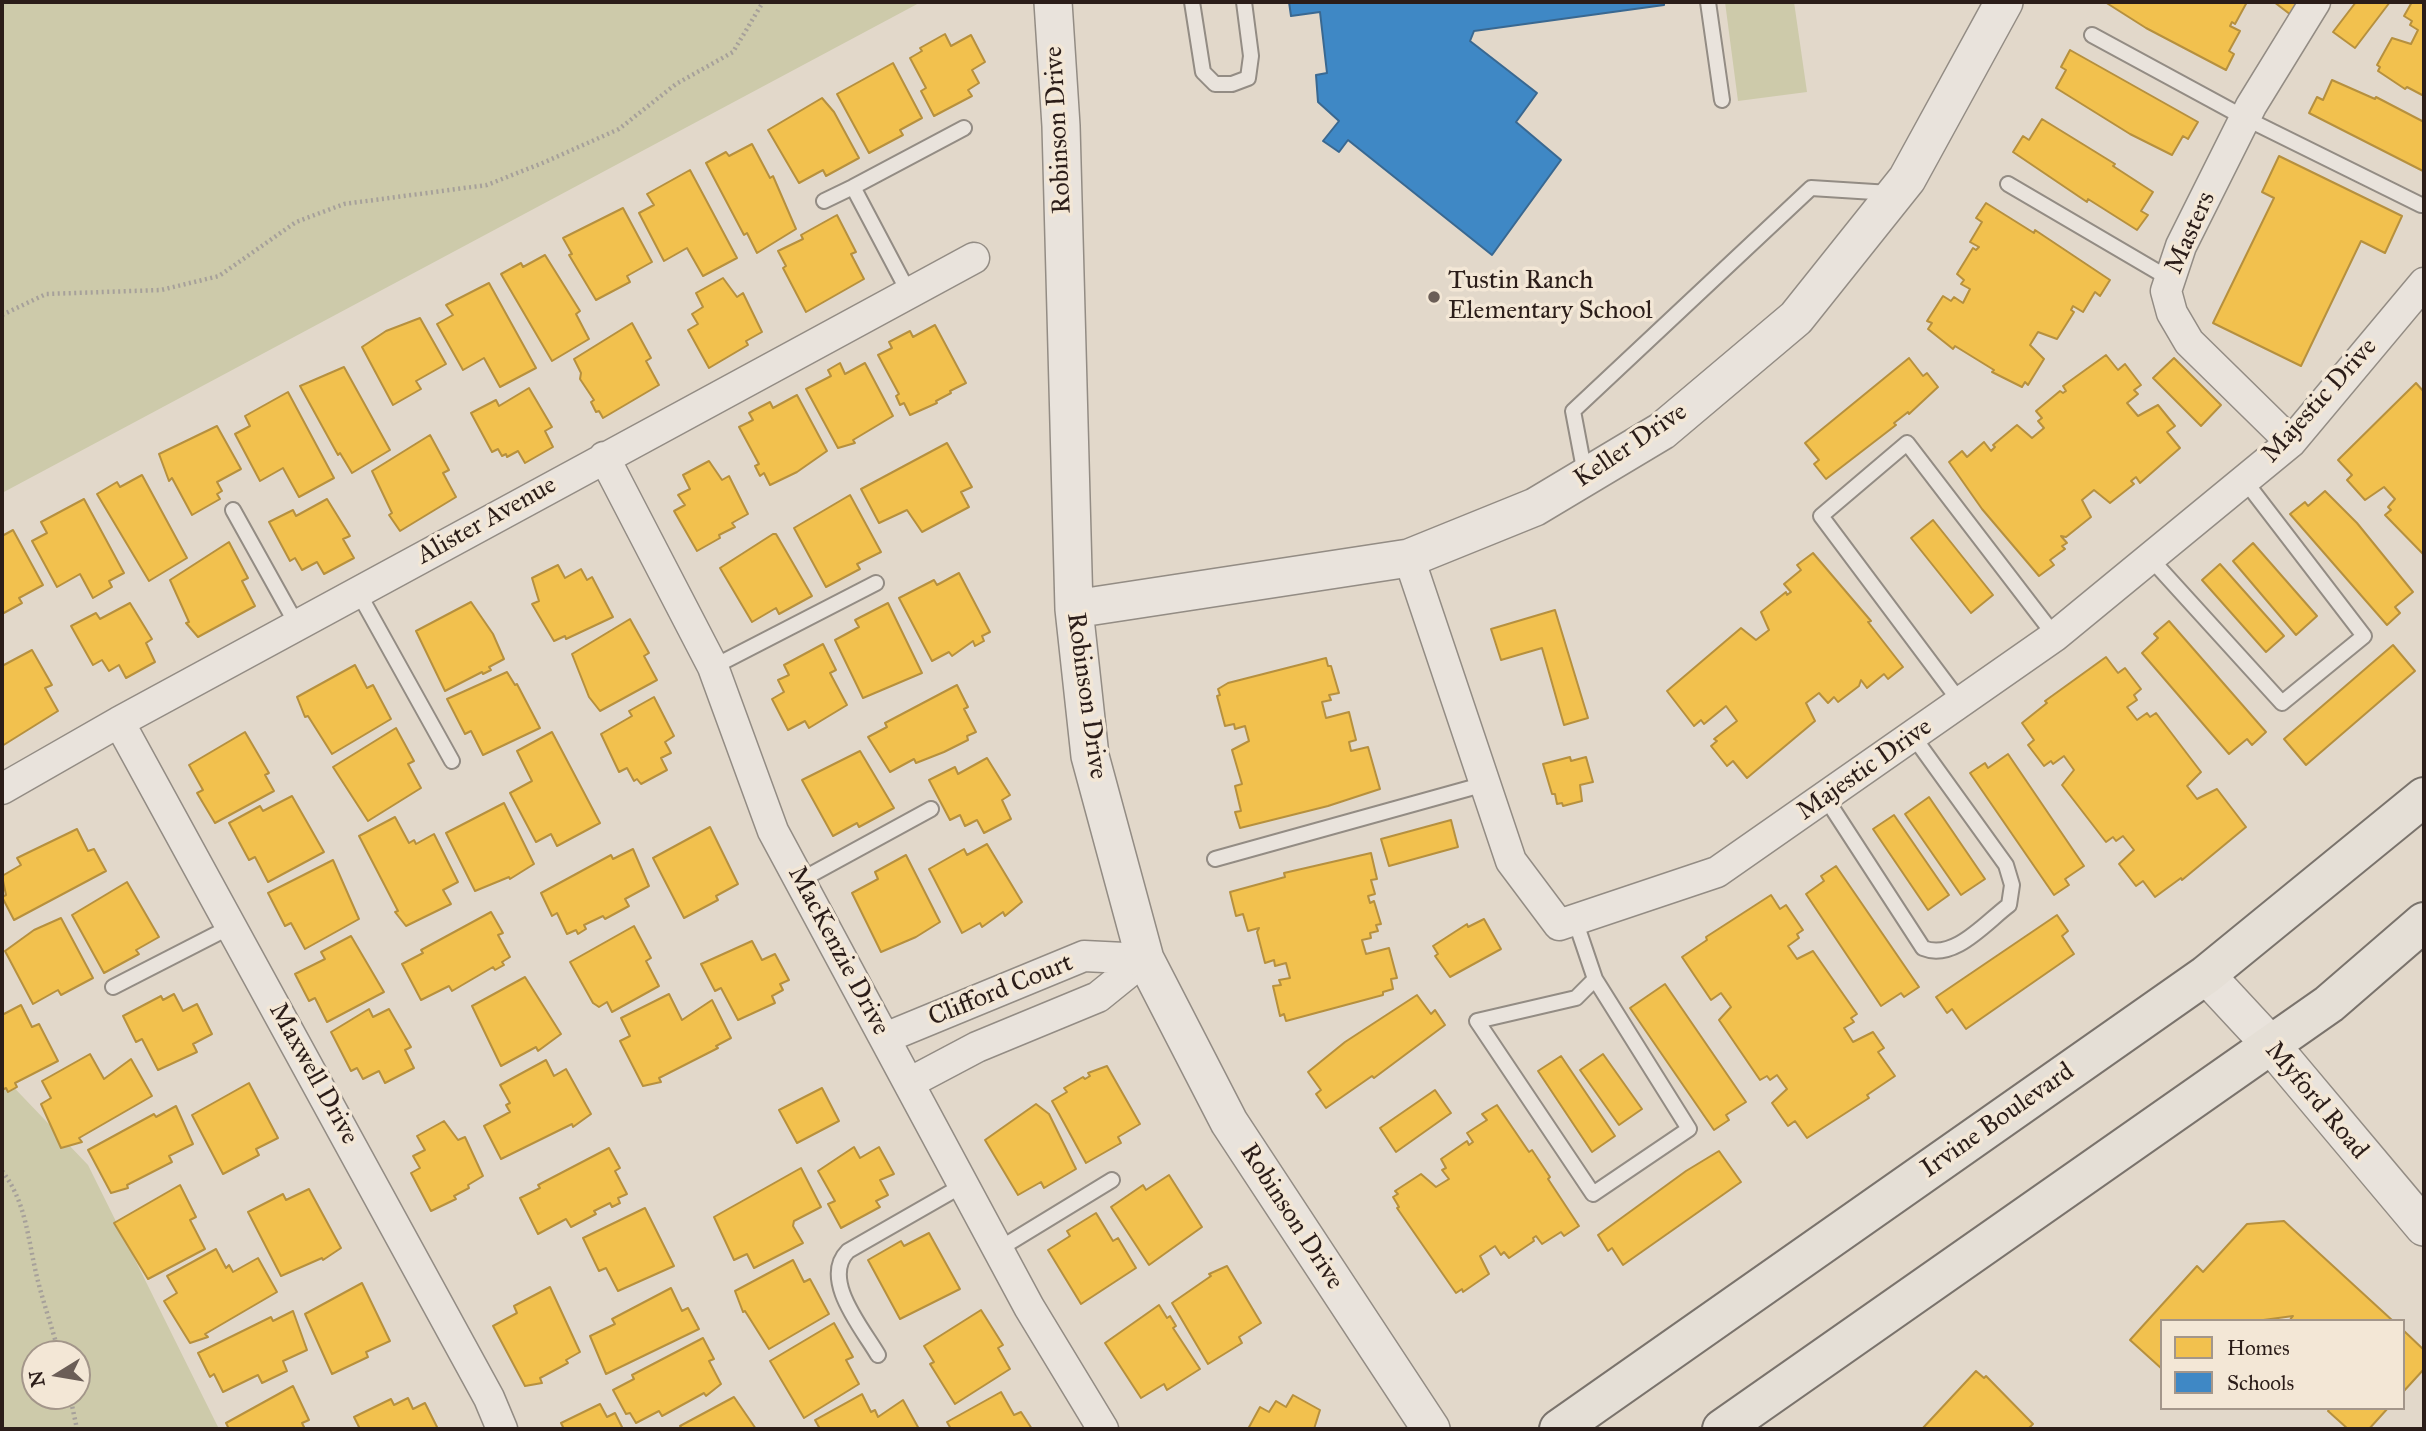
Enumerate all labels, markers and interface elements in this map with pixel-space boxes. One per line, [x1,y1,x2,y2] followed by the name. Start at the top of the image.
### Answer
[1039,45,1079,215] street label: Robinson Drive
[2159,187,2223,279] street label: Masters
[1448,266,1652,328] place label: Tustin Ranch Elementary School
[1426,289,1442,305] marker: Tustin Ranch Elementary School
[2256,332,2384,470] street label: Majestic Drive
[1569,397,1693,495] street label: Keller Drive
[412,470,562,572] street label: Alister Avenue
[1059,611,1113,781] street label: Robinson Drive
[1792,712,1938,828] street label: Majestic Drive
[780,861,896,1041] street label: MacKenzie Drive
[924,948,1078,1034] street label: Clifford Court
[261,998,365,1150] street label: Maxwell Drive
[2258,1036,2374,1166] street label: Myford Road
[1916,1057,2080,1185] street label: Irvine Boulevard
[1232,1138,1350,1296] street label: Robinson Drive
[2160,1319,2405,1410] legend
[2227,1335,2290,1361] text: Homes
[21,1340,91,1410] north arrow
[24,1369,50,1389] text: N
[2227,1370,2294,1396] text: Schools

